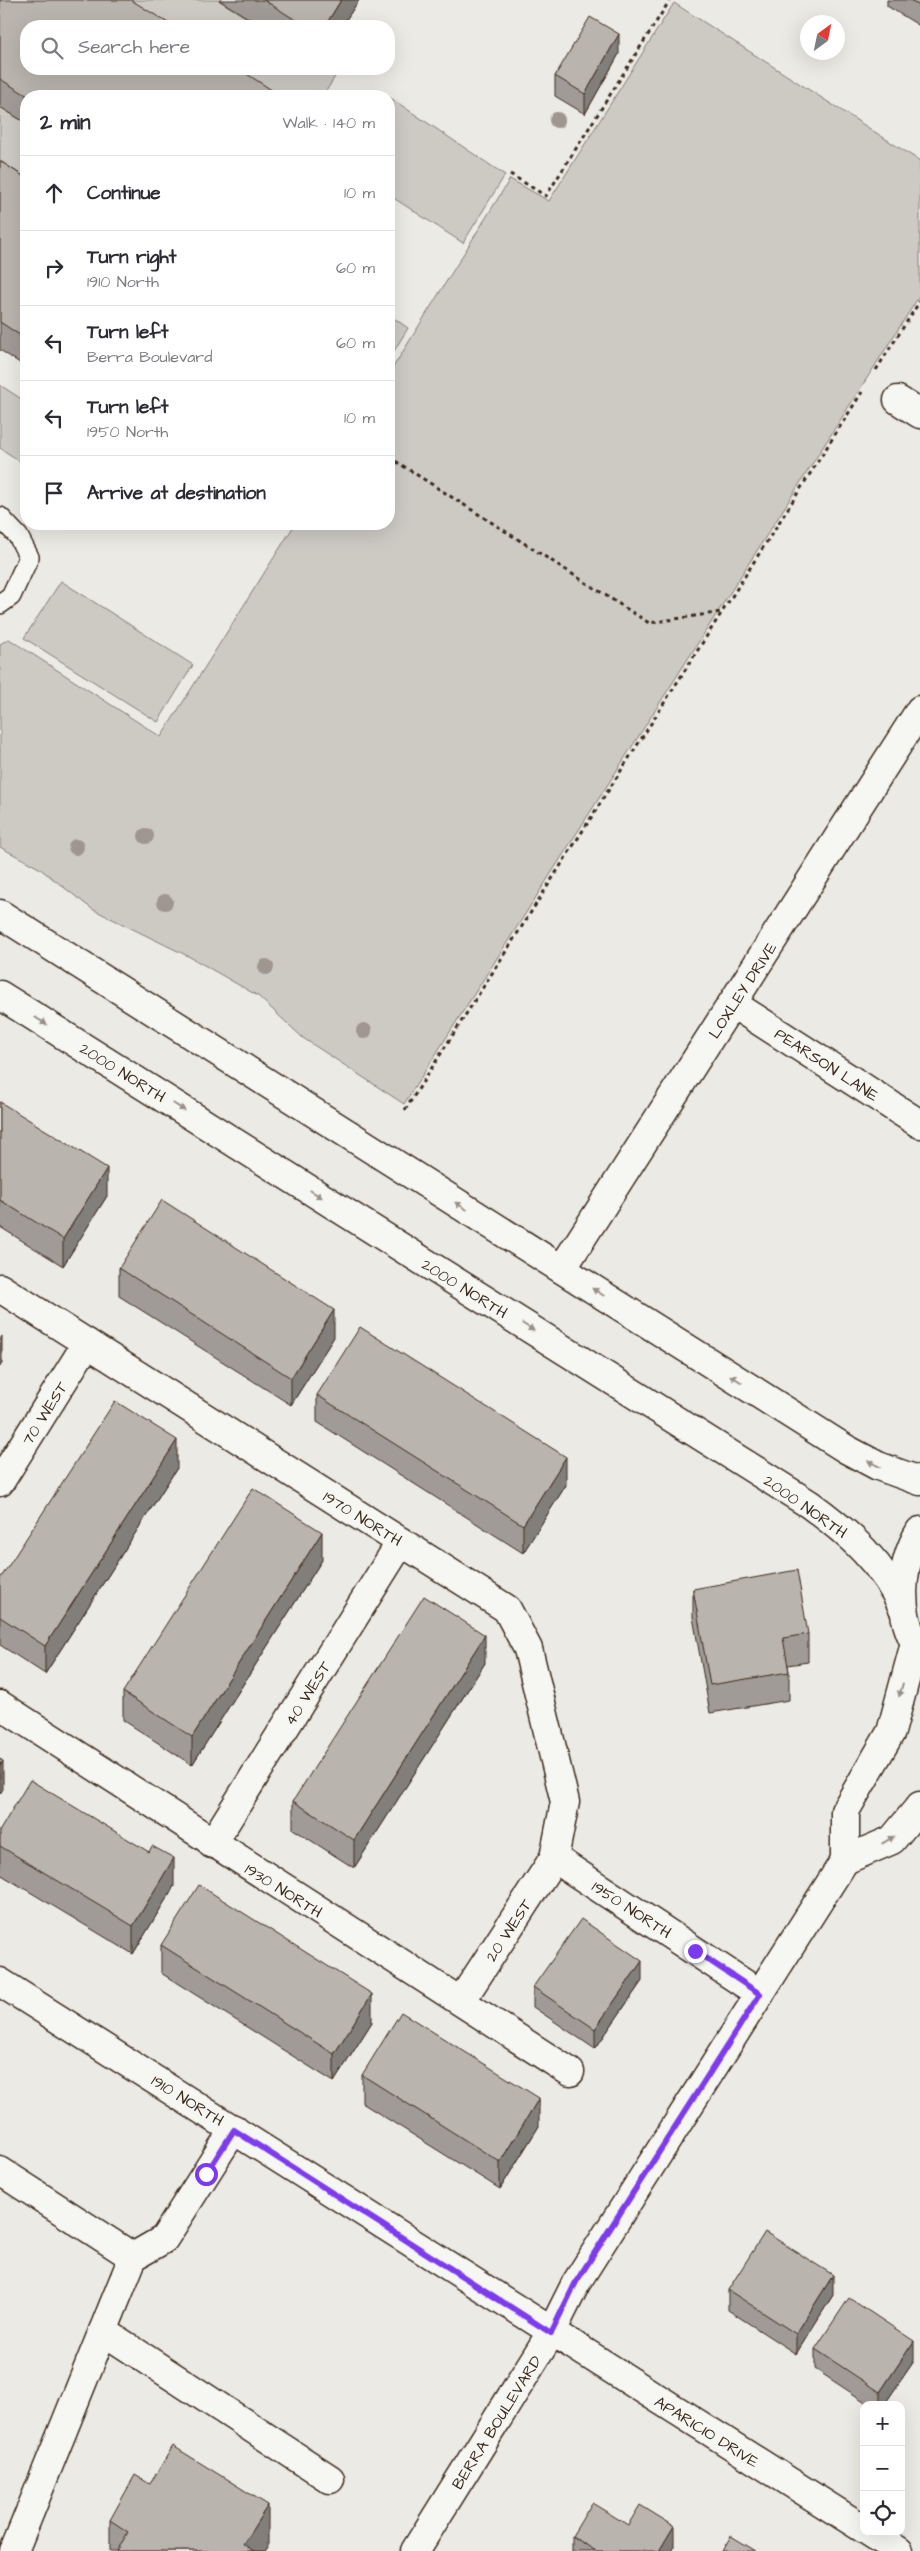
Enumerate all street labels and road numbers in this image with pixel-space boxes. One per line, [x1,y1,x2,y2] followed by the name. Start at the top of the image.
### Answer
[703,938,782,1043] street label: LOXLEY DRIVE
[770,1023,883,1107] street label: PEARSON LANE
[75,1038,170,1108] street label: 2000 NORTH
[417,1254,512,1324] street label: 2000 NORTH
[17,1378,73,1450] street label: 70 WEST
[759,1470,852,1544] street label: 2000 NORTH
[319,1486,406,1552] street label: 1970 NORTH
[279,1657,336,1730] street label: 40 WEST
[240,1858,327,1924] street label: 1930 NORTH
[587,1876,676,1944] street label: 1950 NORTH
[480,1895,537,1966] street label: 20 WEST
[147,2070,228,2132] street label: 1910 NORTH
[447,2351,547,2494] street label: BERRA BOULEVARD
[650,2391,763,2473] street label: APARICIO DRIVE

